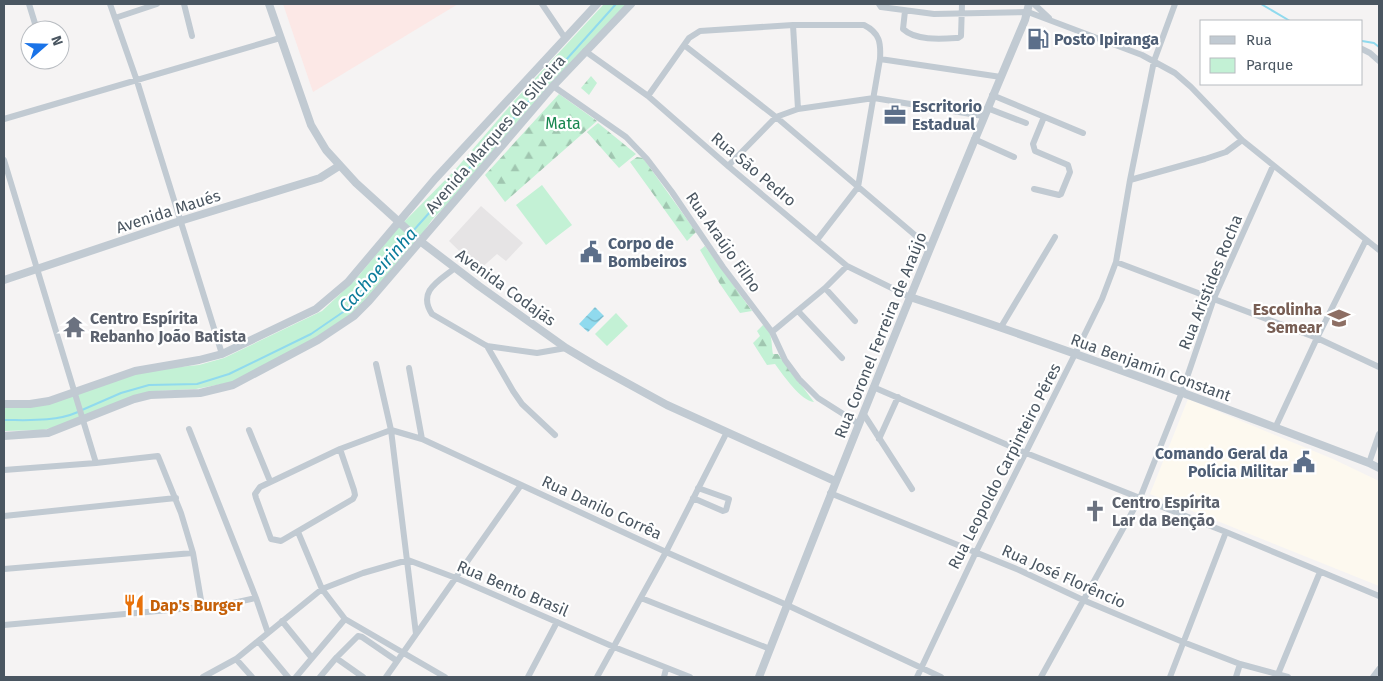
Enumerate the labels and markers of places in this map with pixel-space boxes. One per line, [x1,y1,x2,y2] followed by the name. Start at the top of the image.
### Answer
[1025,26,1051,52] fuel station icon: Posto Ipiranga
[1054,30,1159,49] place label: Posto Ipiranga
[912,97,982,134] place label: Escritorio Estadual
[882,102,908,128] office icon: Escritorio Estadual
[608,234,687,271] place label: Corpo de Bombeiros
[578,239,604,265] public building icon: Corpo de Bombeiros
[1253,300,1323,337] place label: Escolinha Semear
[1326,305,1352,331] school or university icon: Escolinha Semear
[90,309,246,346] place label: Centro Espírita Rebanho João Batista
[61,314,87,340] temple icon: Centro Espírita Rebanho João Batista
[1155,444,1289,481] place label: Comando Geral da Polícia Militar
[1291,449,1317,475] public building icon: Comando Geral da Polícia Militar
[1112,493,1220,531] place label: Centro Espírita Lar da Benção
[1082,498,1108,524] church icon: Centro Espírita Lar da Benção
[121,592,147,618] restaurant icon: Dap's Burger
[150,596,243,615] place label: Dap's Burger

